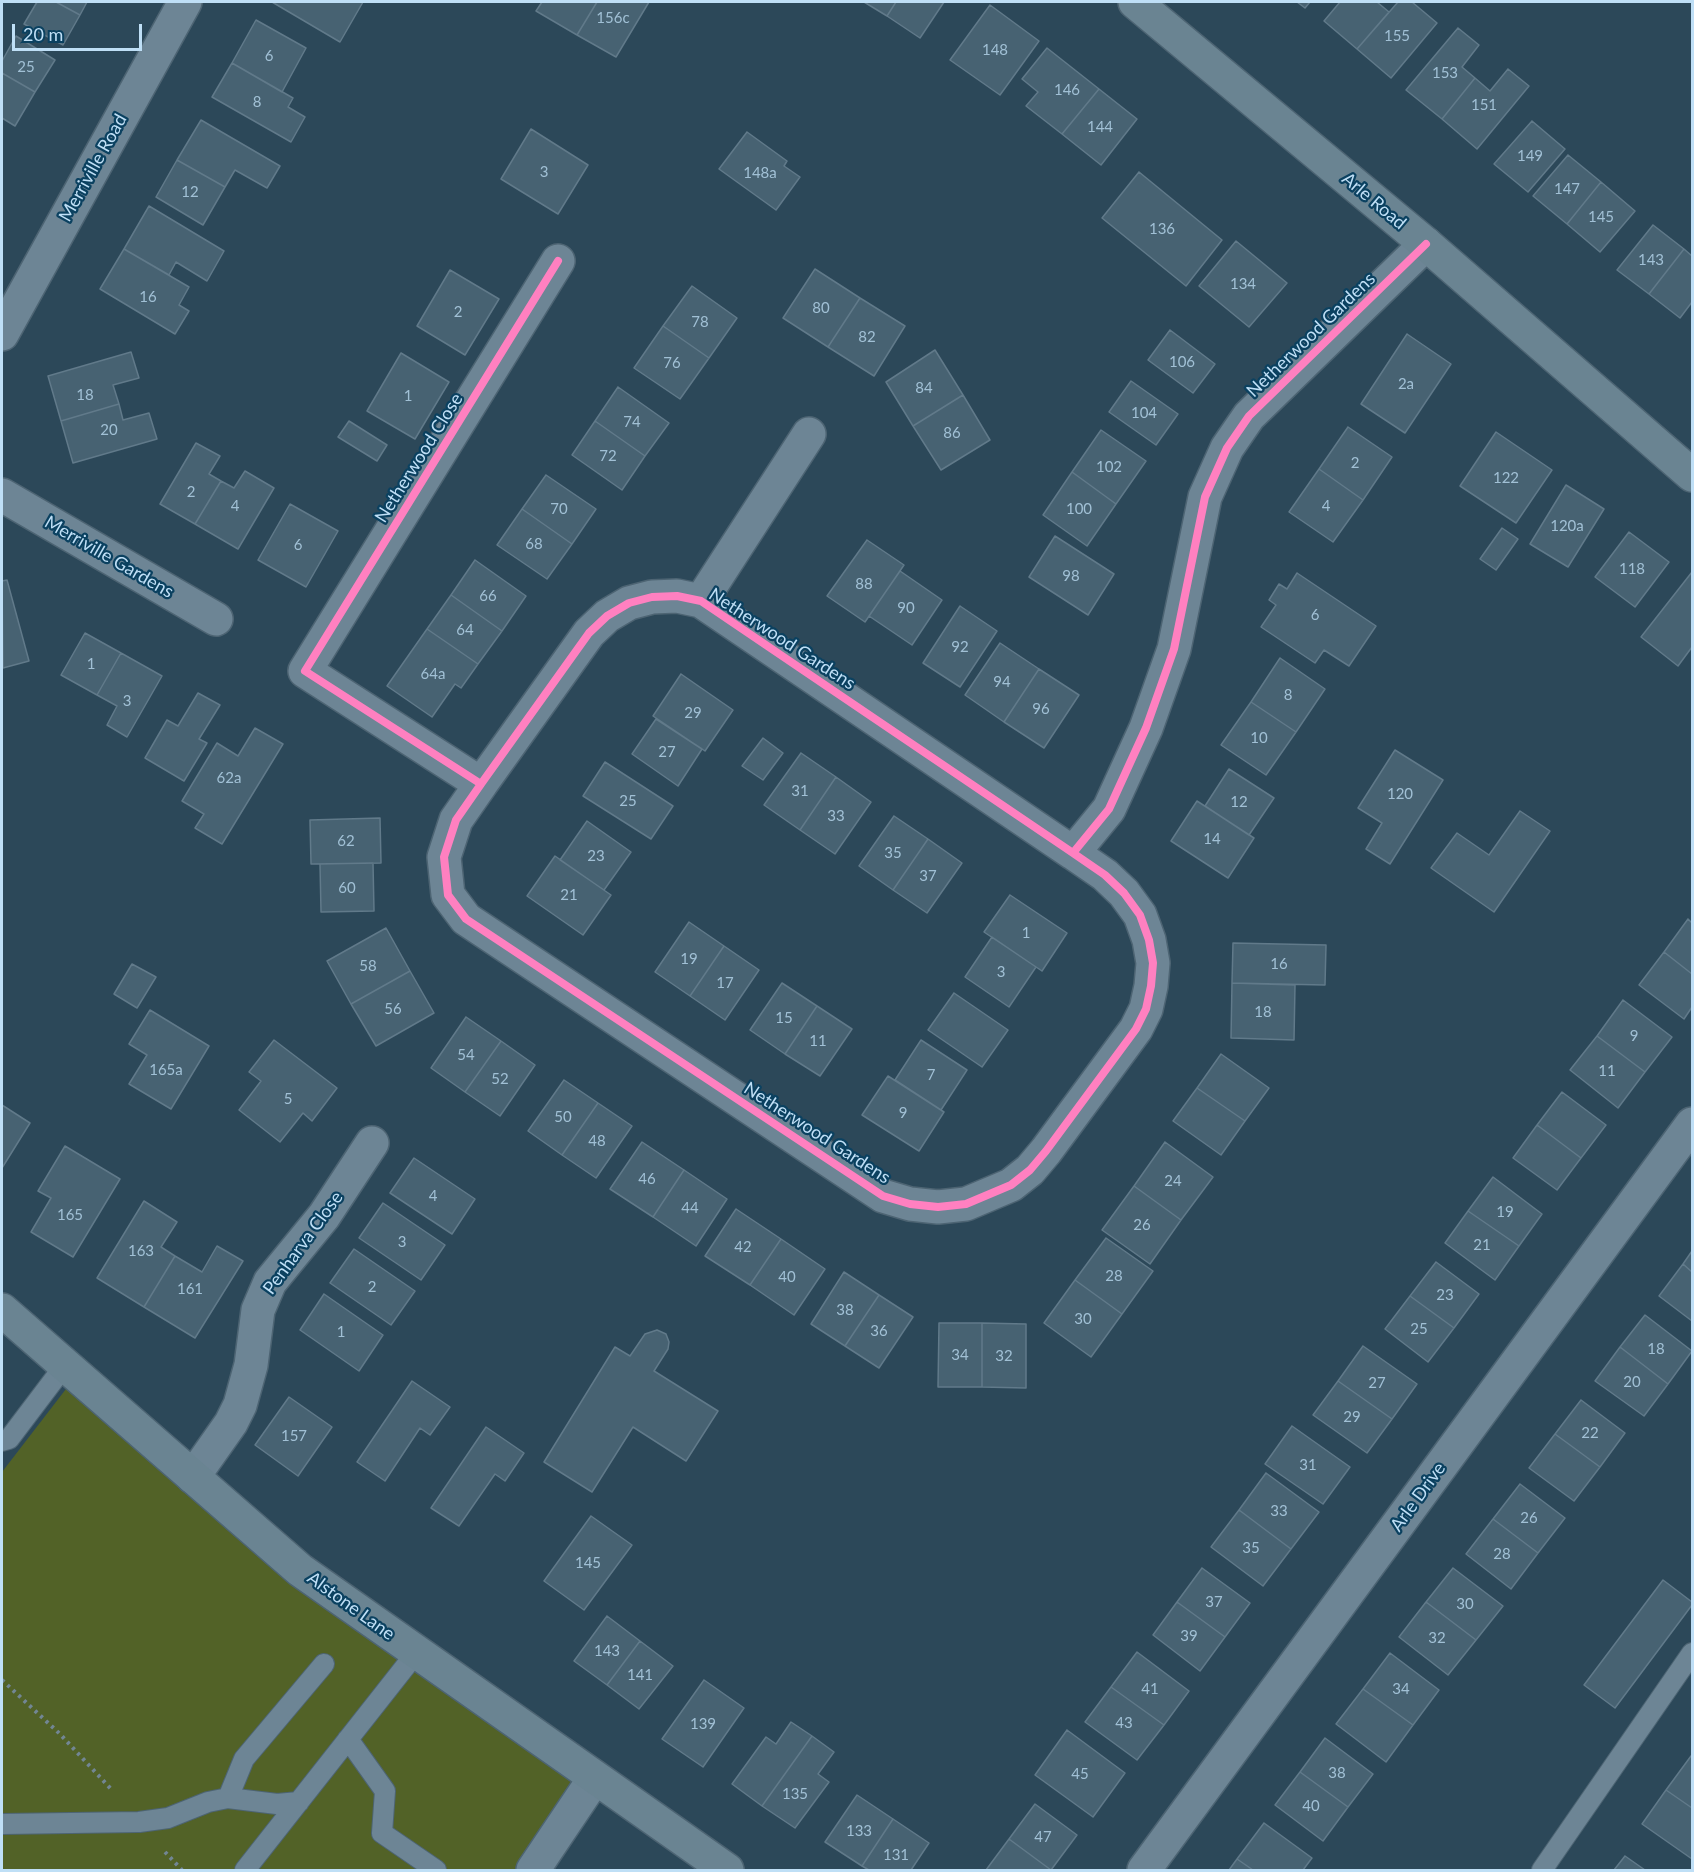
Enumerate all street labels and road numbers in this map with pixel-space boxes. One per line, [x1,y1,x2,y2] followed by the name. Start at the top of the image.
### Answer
[55,111,131,225] street label: Merriville Road
[1338,168,1410,234] street label: Arle Road
[1242,268,1380,402] street label: Netherwood Gardens
[371,389,467,527] street label: Netherwood Close
[41,511,177,603] street label: Merriville Gardens
[705,584,859,694] street label: Netherwood Gardens
[740,1078,894,1188] street label: Netherwood Gardens
[258,1187,348,1299] street label: Penharva Close
[1386,1458,1450,1536] street label: Arle Drive
[303,1567,399,1645] street label: Alstone Lane

